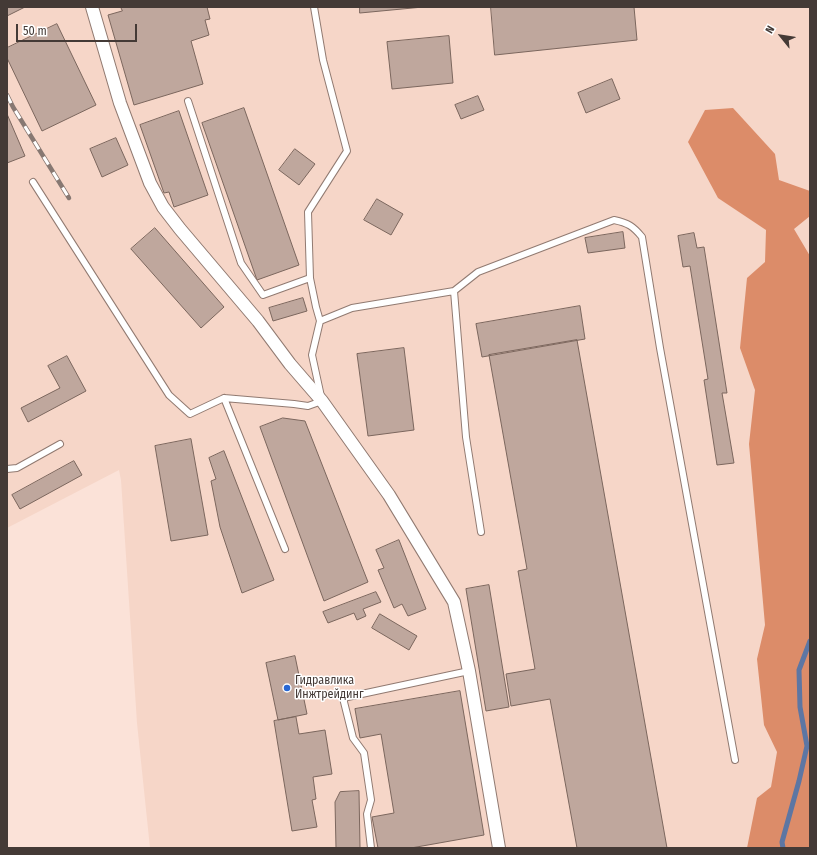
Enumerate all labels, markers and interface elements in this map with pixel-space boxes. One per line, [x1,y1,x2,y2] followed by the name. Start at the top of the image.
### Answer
[18,16,139,42] scale bar
[761,16,801,56] north arrow
[23,24,47,38] text: 50 m
[763,24,777,36] text: N
[295,674,364,702] place label: Гидравлика Инжтрейдинг
[282,683,292,693] marker: Гидравлика Инжтрейдинг

